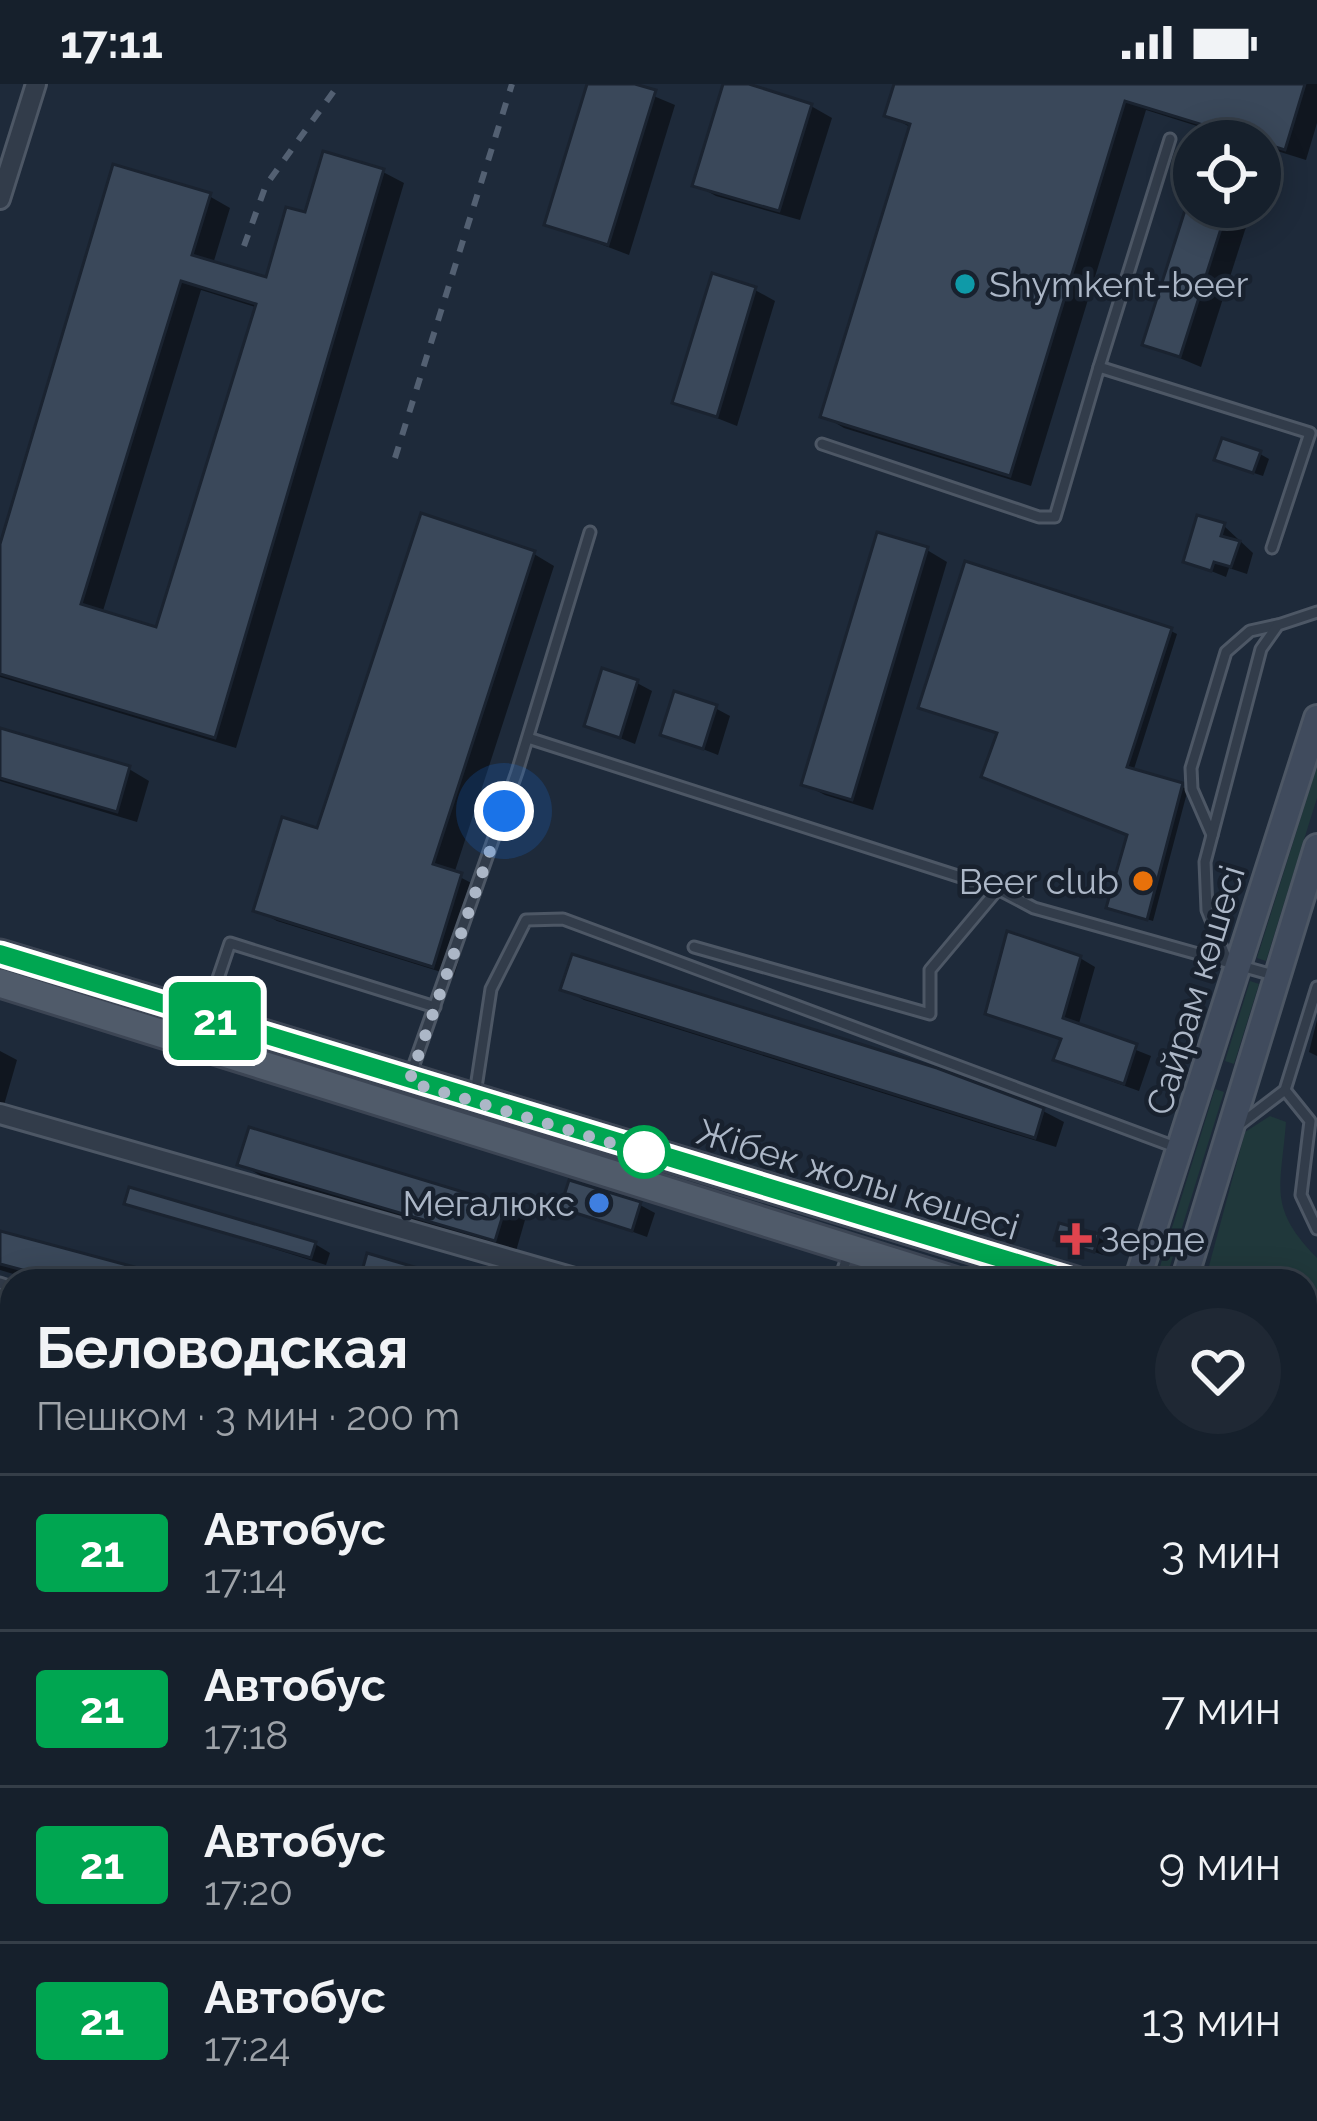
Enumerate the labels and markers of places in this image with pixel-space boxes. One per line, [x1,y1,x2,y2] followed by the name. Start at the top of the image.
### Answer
[989,263,1249,305] place label: Shymkent-beer
[952,271,978,297] marker: Shymkent-beer
[959,860,1119,902] place label: Beer club
[1130,868,1156,894] marker: Beer club
[619,1127,669,1177] unlabelled marker
[402,1182,575,1224] place label: Мегалюкс
[586,1190,612,1216] marker: Мегалюкс
[1100,1218,1205,1260] place label: Зерде
[1063,1226,1089,1252] marker: Зерде

